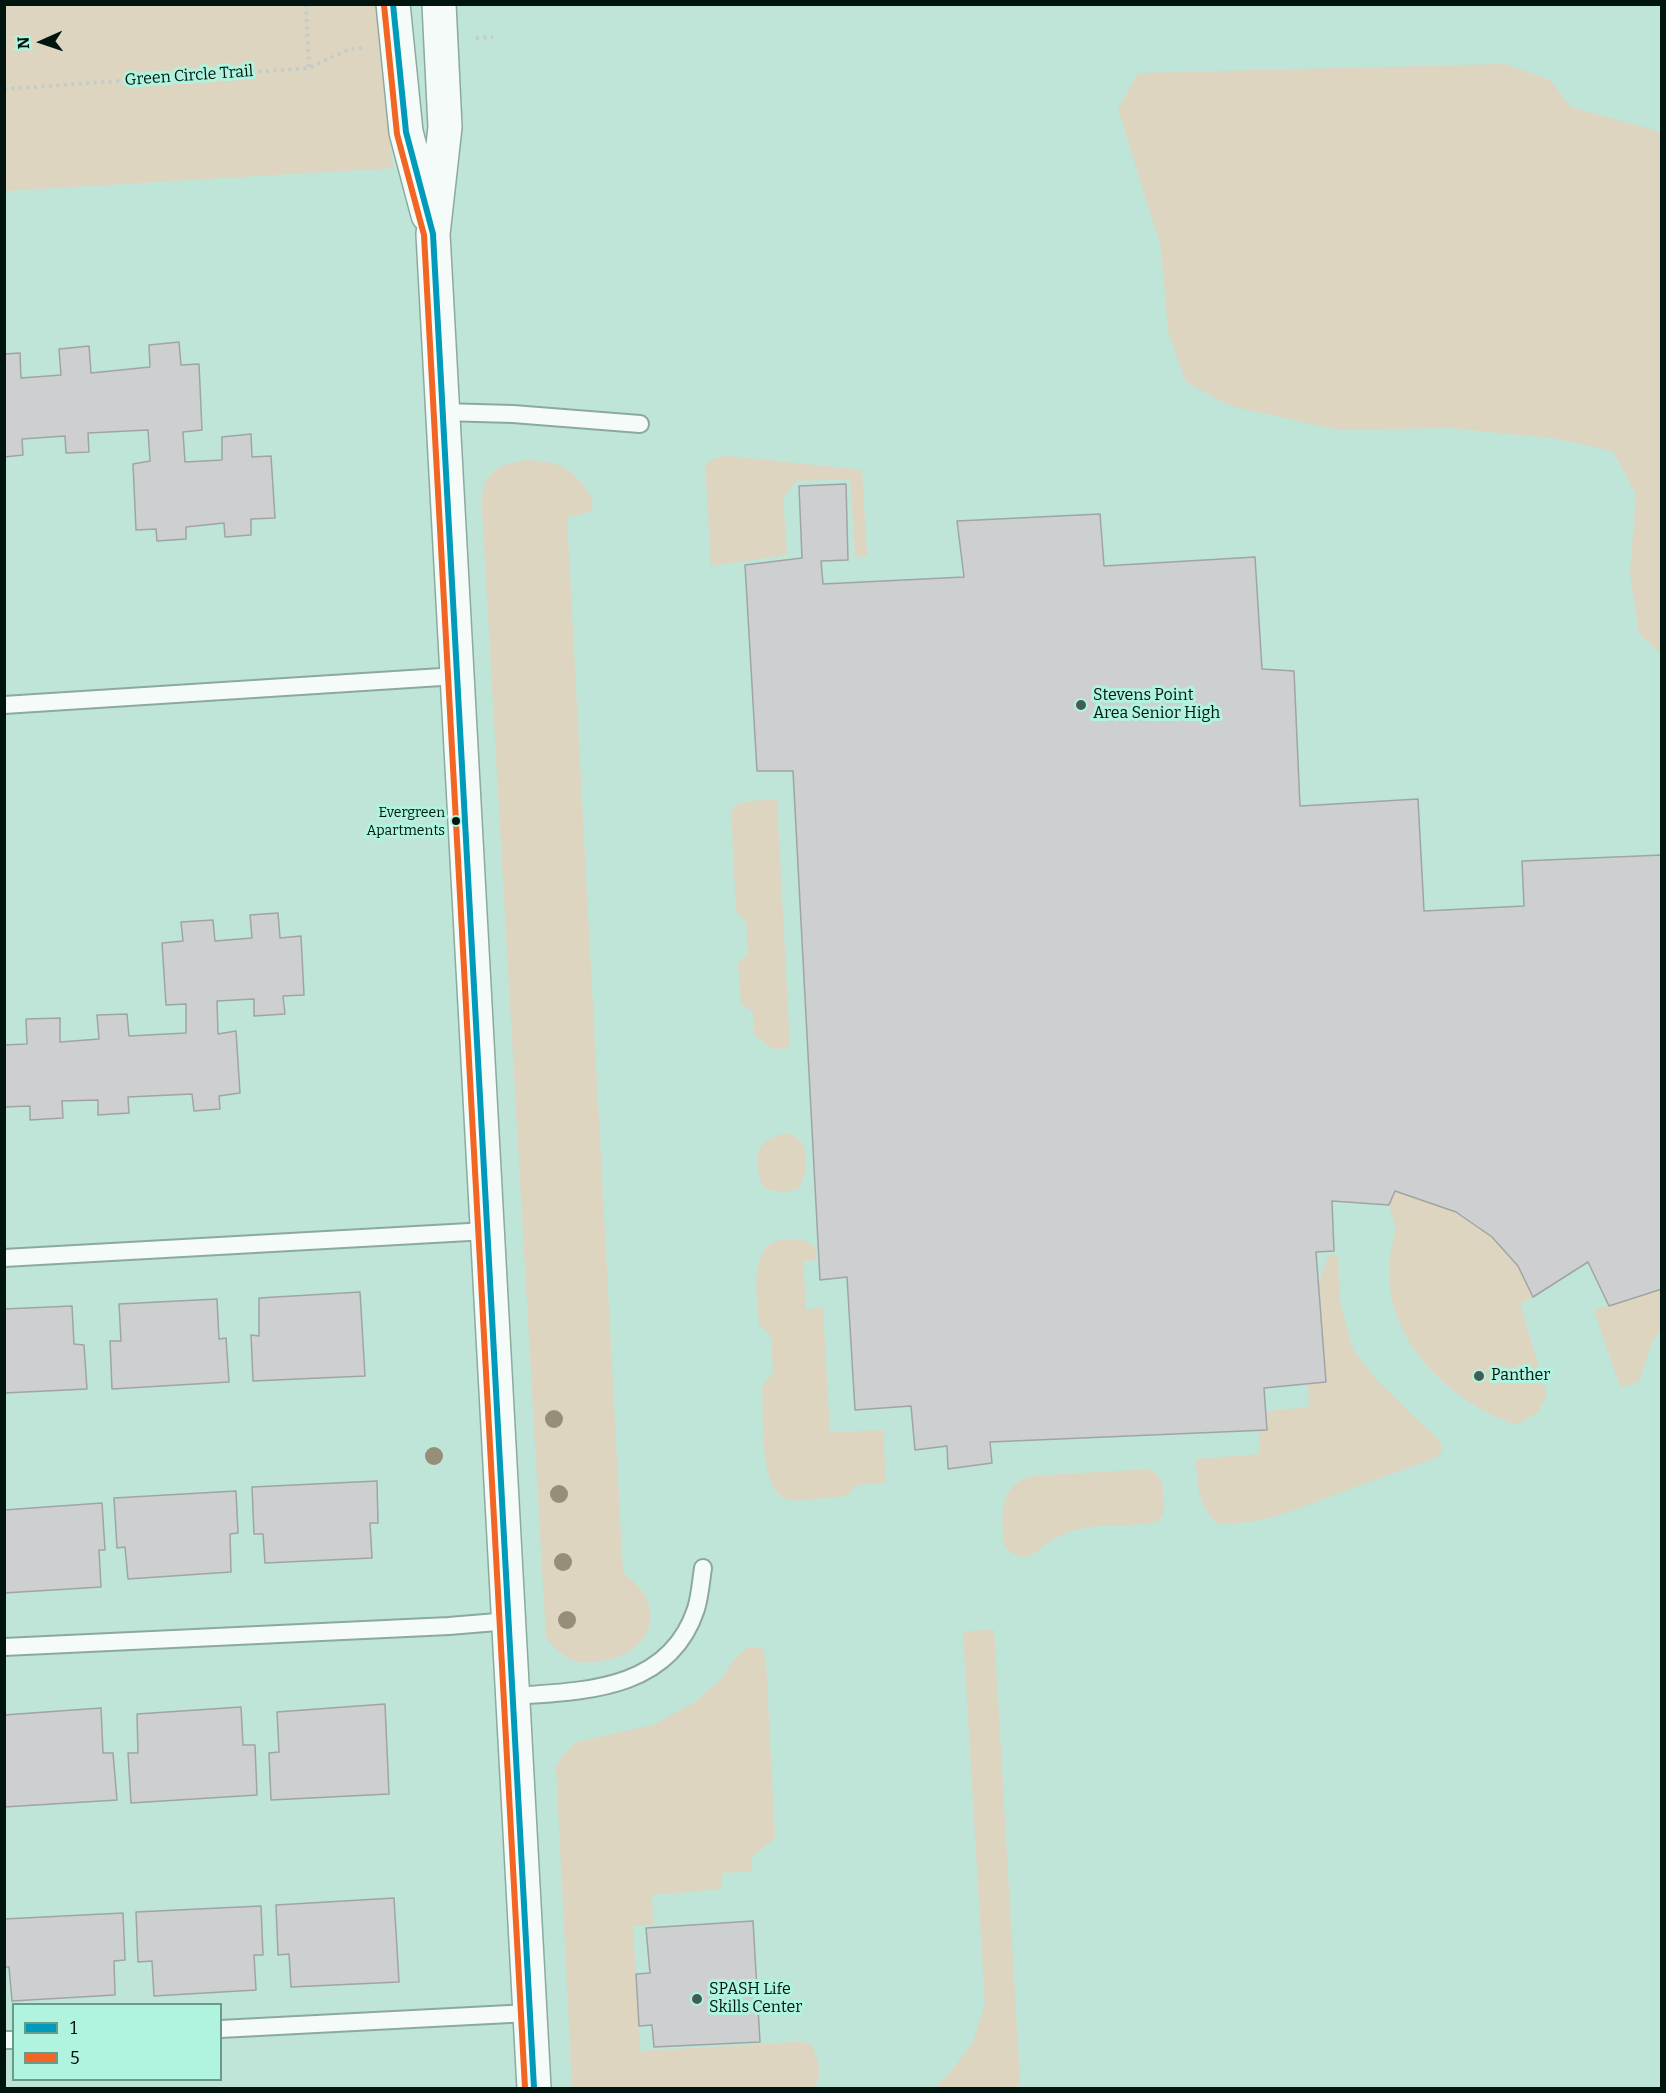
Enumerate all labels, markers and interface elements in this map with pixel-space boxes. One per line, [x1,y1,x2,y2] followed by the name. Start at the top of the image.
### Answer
[12,12,72,72] north arrow
[14,36,33,50] text: N
[124,62,254,90] street label: Green Circle Trail
[1093,686,1220,724] place label: Stevens Point Area Senior High
[1074,698,1088,712] marker: Stevens Point Area Senior High
[367,805,445,838] place label: Evergreen Apartments
[450,815,462,827] marker: Evergreen Apartments
[1491,1366,1550,1386] place label: Panther
[1472,1369,1486,1383] marker: Panther
[709,1980,802,2018] place label: SPASH Life Skills Center
[690,1992,704,2006] marker: SPASH Life Skills Center
[12,2003,222,2081] legend
[70,2017,77,2039] text: 1
[70,2047,80,2069] text: 5

